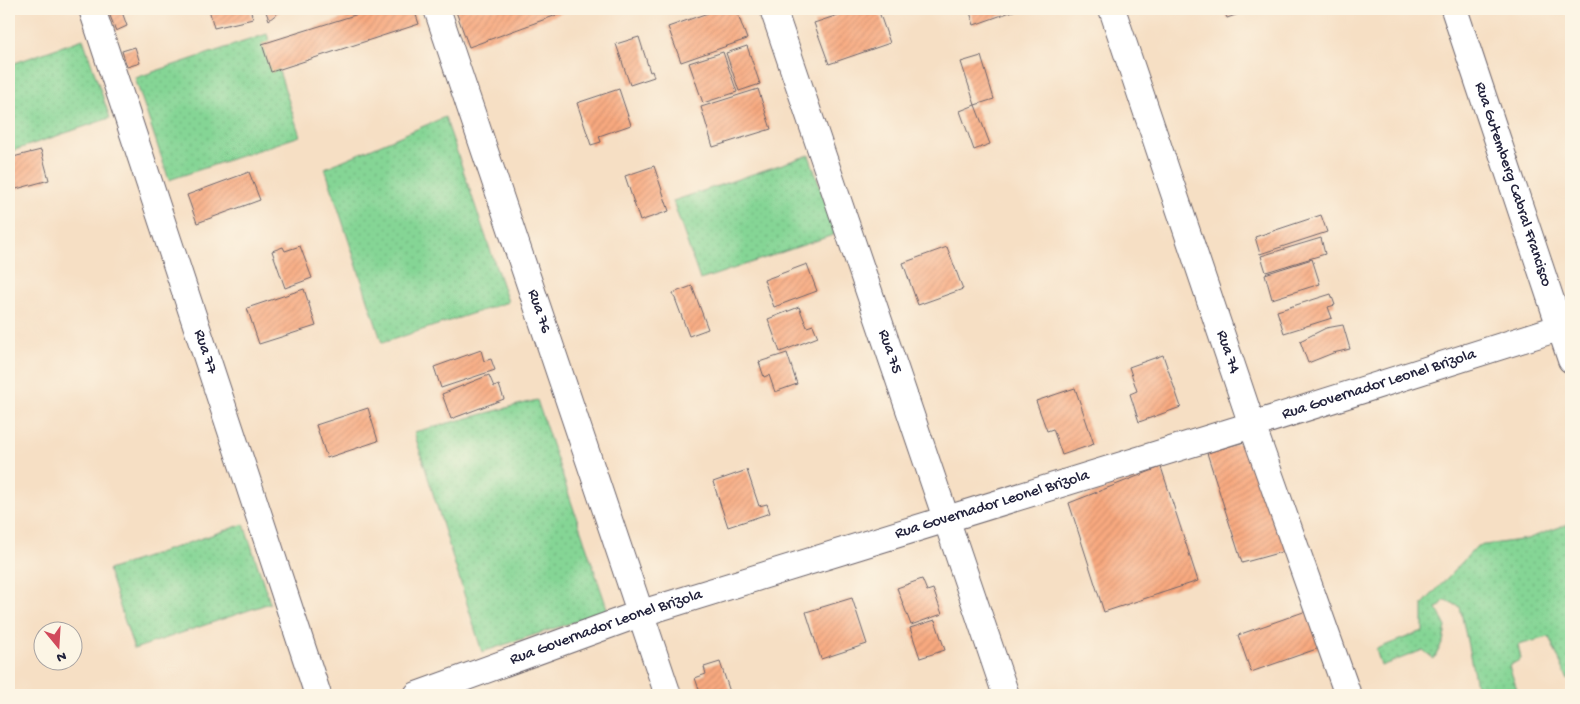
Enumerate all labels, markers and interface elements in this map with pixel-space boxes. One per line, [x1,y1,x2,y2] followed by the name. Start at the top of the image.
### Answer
[1470,80,1555,289] street label: Rua Gutemberg Cabral Francisco
[523,287,555,337] street label: Rua 76
[189,327,221,377] street label: Rua 77
[873,327,906,376] street label: Rua 75
[1211,328,1244,377] street label: Rua 74
[1280,345,1479,424] street label: Rua Governador Leonel Brizola
[893,466,1093,544] street label: Rua Governador Leonel Brizola
[508,585,706,670] street label: Rua Governador Leonel Brizola
[32,622,82,672] north arrow
[54,646,68,665] text: N

